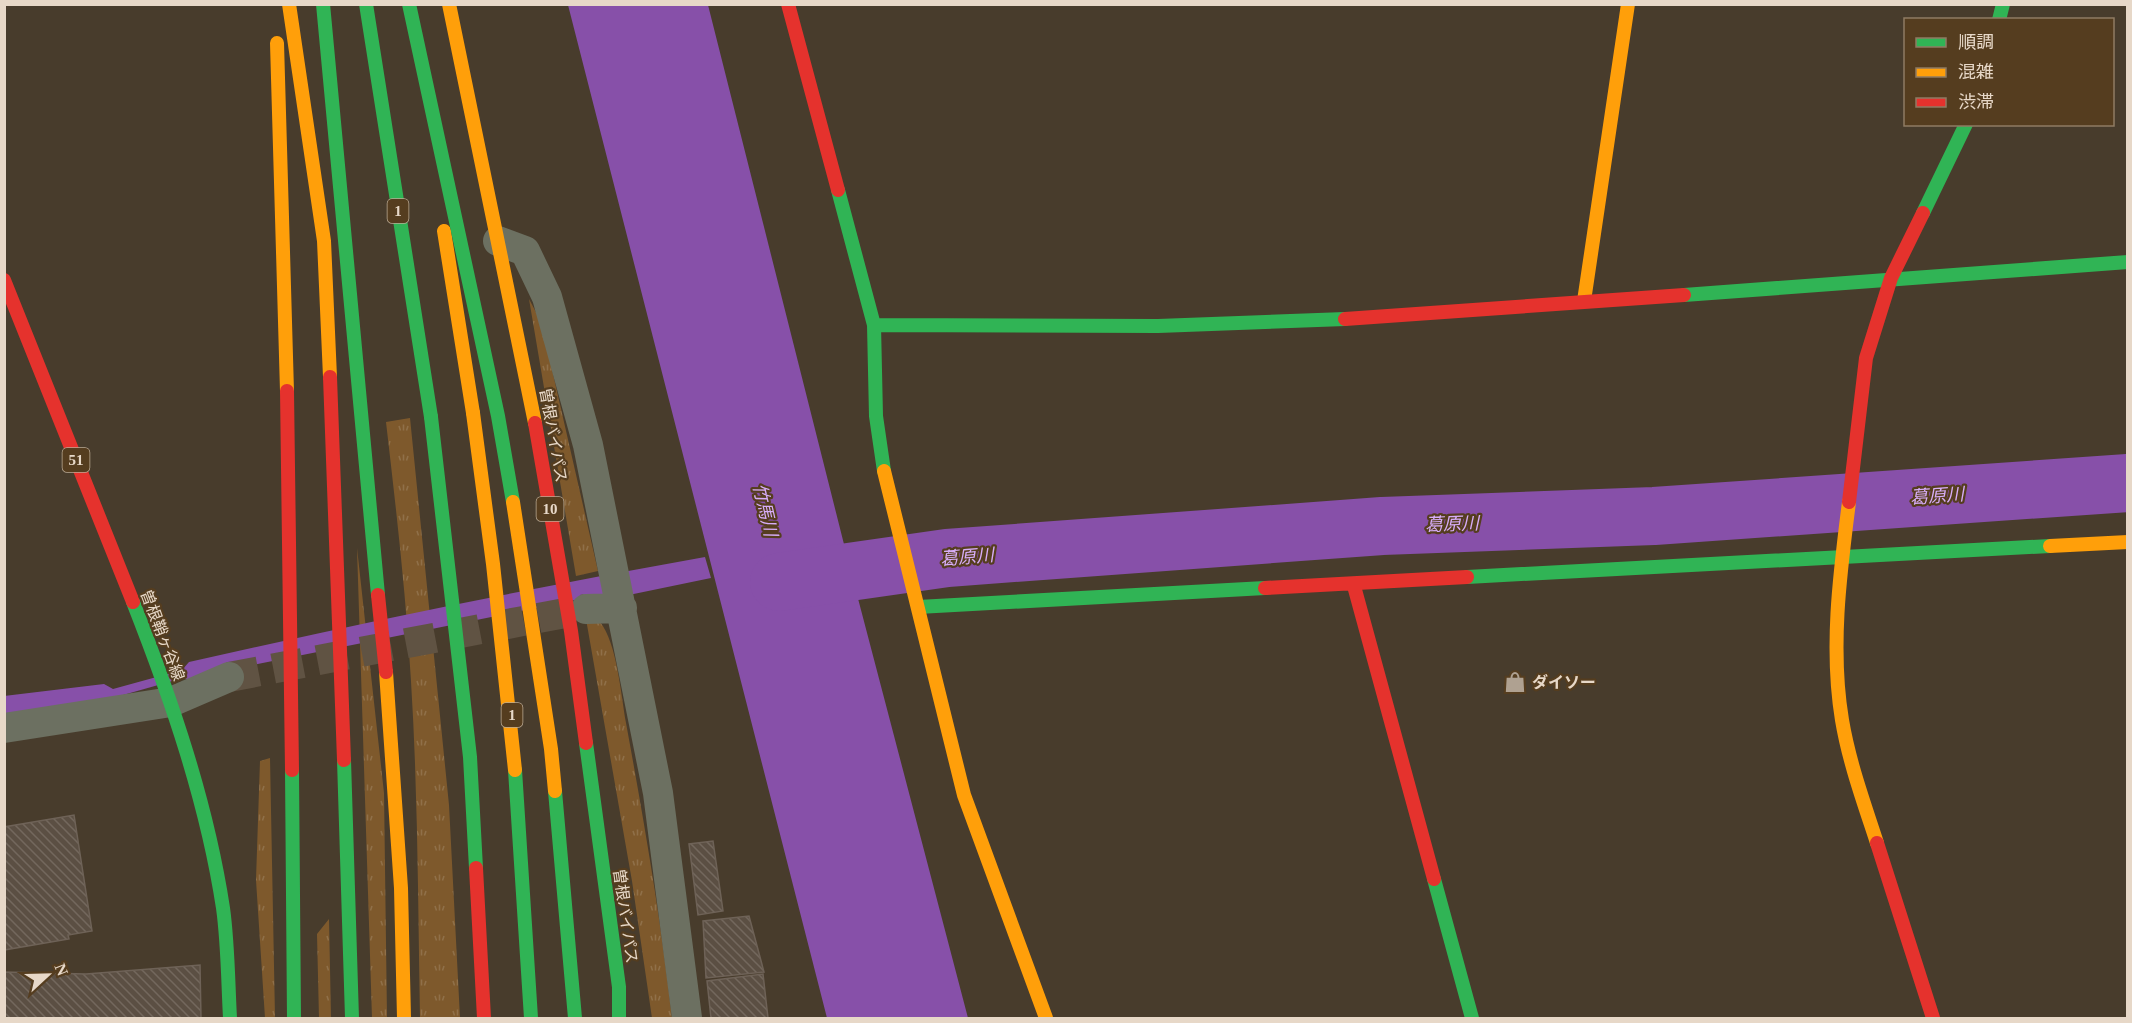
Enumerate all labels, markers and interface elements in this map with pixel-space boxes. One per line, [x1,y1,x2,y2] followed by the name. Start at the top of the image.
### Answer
[1904,18,2114,126] legend
[1958,32,1994,52] text: 順調
[1958,62,1994,82] text: 混雑
[1958,92,1994,112] text: 渋滞
[388,199,408,223] road number: 1
[537,386,570,484] street label: 曽根バイパス
[62,448,90,472] road number: 51
[749,481,781,541] water label: 竹馬川
[1909,484,1967,508] water label: 葛原川
[536,497,564,521] road number: 10
[1425,513,1481,535] water label: 葛原川
[939,545,997,569] water label: 葛原川
[137,587,188,683] street label: 曽根鞘ヶ谷線
[1503,670,1527,694] shop icon: ダイソー
[1532,674,1596,691] place label: ダイソー
[502,703,522,727] road number: 1
[610,868,641,965] street label: 曽根バイパス
[18,945,78,1005] north arrow
[51,961,72,979] text: N

